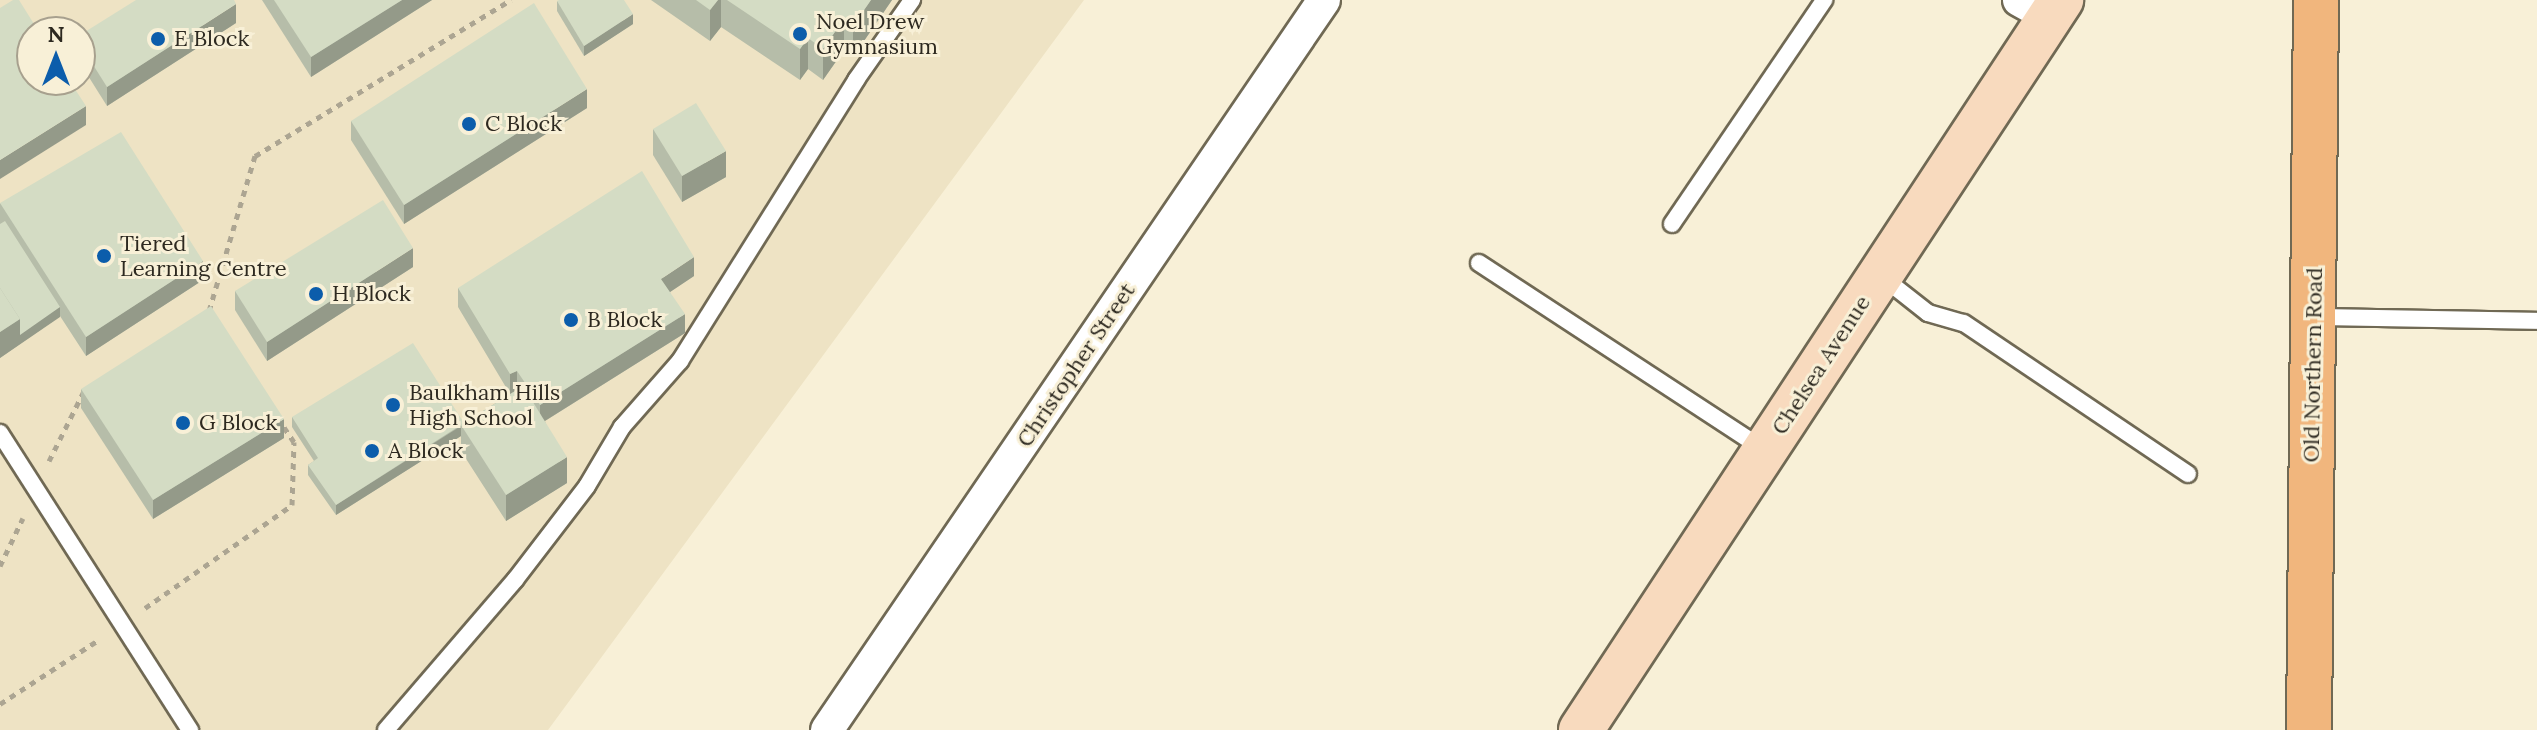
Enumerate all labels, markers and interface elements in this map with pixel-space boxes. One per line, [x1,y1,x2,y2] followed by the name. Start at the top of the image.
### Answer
[816,8,938,60] place label: Noel Drew Gymnasium
[16,16,96,96] north arrow
[47,20,65,48] text: N
[791,25,809,43] marker: Noel Drew Gymnasium
[174,26,249,52] place label: E Block
[149,30,167,48] marker: E Block
[485,111,562,137] place label: C Block
[460,115,478,133] marker: C Block
[120,230,287,282] place label: Tiered Learning Centre
[95,247,113,265] marker: Tiered Learning Centre
[2298,267,2328,463] street label: Old Northern Road
[1011,278,1141,452] street label: Christopher Street
[332,281,411,307] place label: H Block
[307,285,325,303] marker: H Block
[1766,291,1876,439] street label: Chelsea Avenue
[587,307,662,333] place label: B Block
[562,311,580,329] marker: B Block
[409,379,560,430] place label: Baulkham Hills High School
[384,396,402,414] marker: Baulkham Hills High School
[199,410,277,436] place label: G Block
[174,414,192,432] marker: G Block
[388,438,463,464] place label: A Block
[363,442,381,460] marker: A Block

